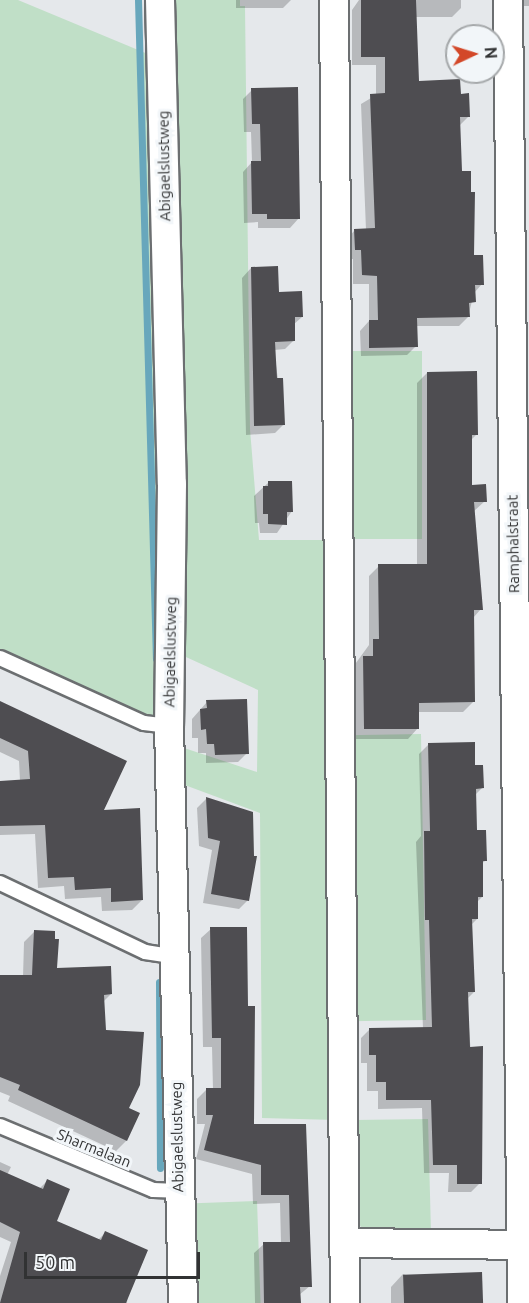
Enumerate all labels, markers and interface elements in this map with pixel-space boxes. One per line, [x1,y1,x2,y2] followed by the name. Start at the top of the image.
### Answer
[445,24,505,84] north arrow
[482,46,500,59] text: N
[154,111,174,221] street label: Abigaelslustweg
[503,495,523,593] street label: Ramphalstraat
[160,597,180,707] street label: Abigaelslustweg
[167,1082,187,1192] street label: Abigaelslustweg
[54,1125,134,1171] street label: Sharmalaan
[27,1240,202,1278] scale bar
[35,1252,75,1272] text: 50 m

